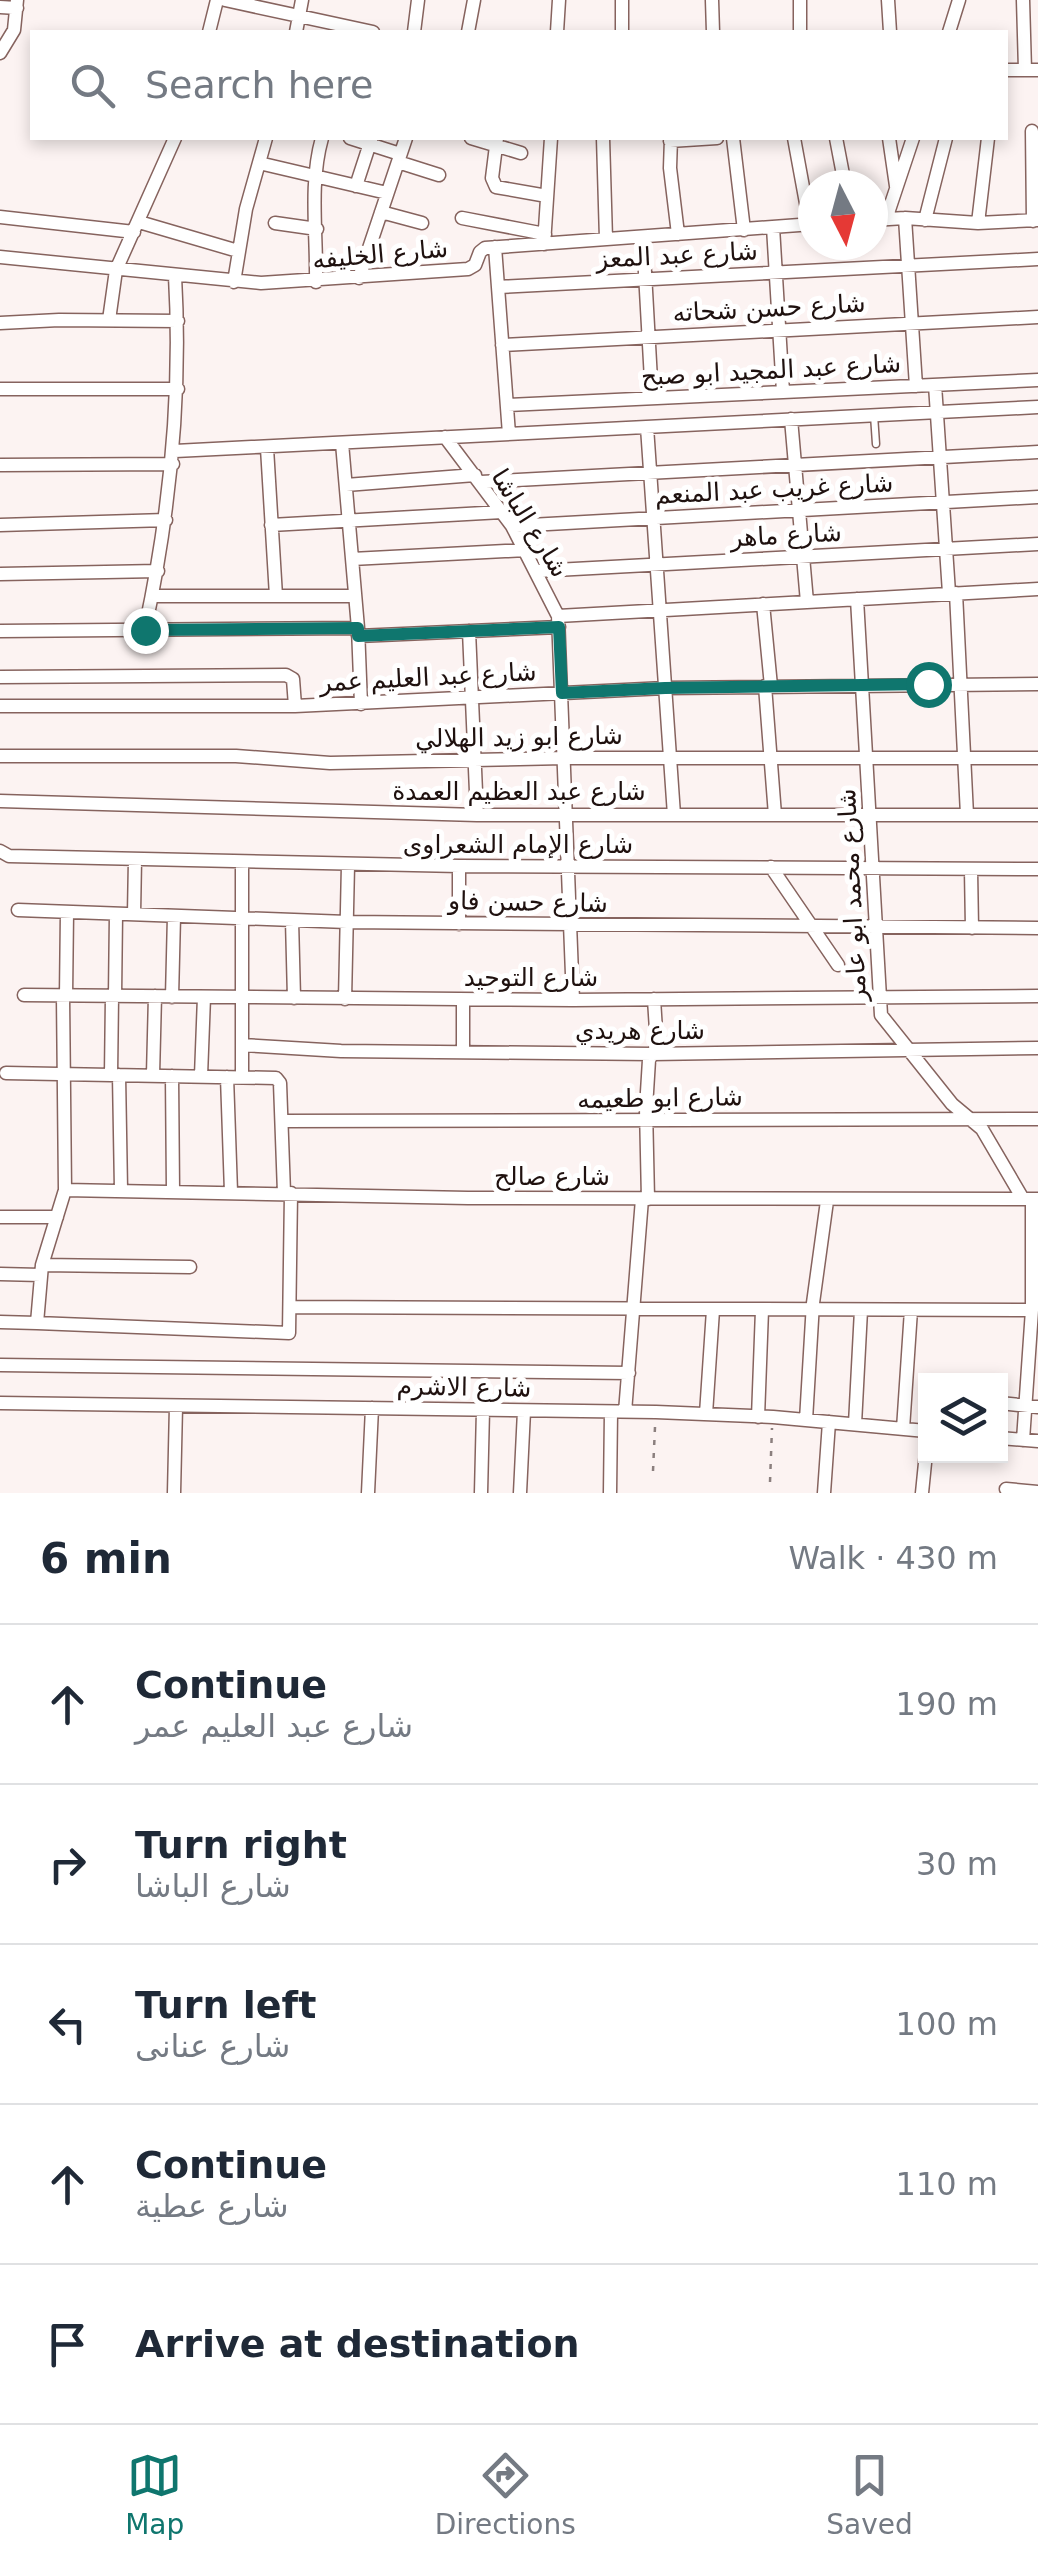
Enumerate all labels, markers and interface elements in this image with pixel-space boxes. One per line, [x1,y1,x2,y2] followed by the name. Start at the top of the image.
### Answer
[30,30,1008,140] search box
[65,58,120,113] icon: search
[145,63,373,107] text: Search here
[798,170,888,260] north arrow
[311,234,449,274] street label: شارع الخليفه
[593,236,759,274] street label: شارع عبد المعز
[672,288,866,328] street label: شارع حسن شحاته
[640,349,902,392] street label: شارع عبد المجيد ابو صبح
[485,464,575,582] street label: شارع الباشا
[654,468,894,511] street label: شارع غريب عبد المنعم
[728,518,842,553] street label: شارع ماهر
[123,608,169,654] route end
[317,657,537,698] street label: شارع عبد العليم عمر
[906,662,952,708] route start
[415,721,623,754] street label: شارع ابو زيد الهلالي
[392,777,646,807] street label: شارع عبد العظيم العمدة
[832,788,872,1004] street label: شارع محمد ابو عامر
[403,830,633,860] street label: شارع الإمام الشعراوى
[446,886,608,919] street label: شارع حسن فاو
[464,963,598,992] street label: شارع التوحيد
[575,1016,705,1045] street label: شارع هريدي
[577,1082,743,1114] street label: شارع ابو طعيمه
[494,1162,610,1192] street label: شارع صالح
[396,1371,532,1403] street label: شارع الاشرم
[918,1373,1008,1463] map controls
[918,1373,1008,1463] button: layers
[40,1534,172,1583] text: 6 min
[788,1539,998,1577] text: Walk · 430 m
[135,1663,327,1707] text: Continue
[40,1677,95,1732] icon: ahead
[896,1685,998,1723] text: 190 m
[135,1707,413,1745] text: شارع عبد العليم عمر
[135,1823,347,1867] text: Turn right
[40,1837,95,1892] icon: right
[916,1845,998,1883] text: 30 m
[135,1867,291,1905] text: شارع الباشا
[135,1983,316,2027] text: Turn left
[40,1997,95,2052] icon: left
[896,2005,998,2043] text: 100 m
[135,2027,290,2065] text: شارع عنانى
[135,2143,327,2187] text: Continue
[40,2157,95,2212] icon: ahead
[896,2165,998,2203] text: 110 m
[135,2187,288,2225] text: شارع عطية
[40,2317,95,2372] icon: arrive
[135,2322,580,2366] text: Arrive at destination
[125,2448,184,2541] tab: Map
[435,2448,576,2541] tab: Directions
[826,2448,913,2541] tab: Saved

